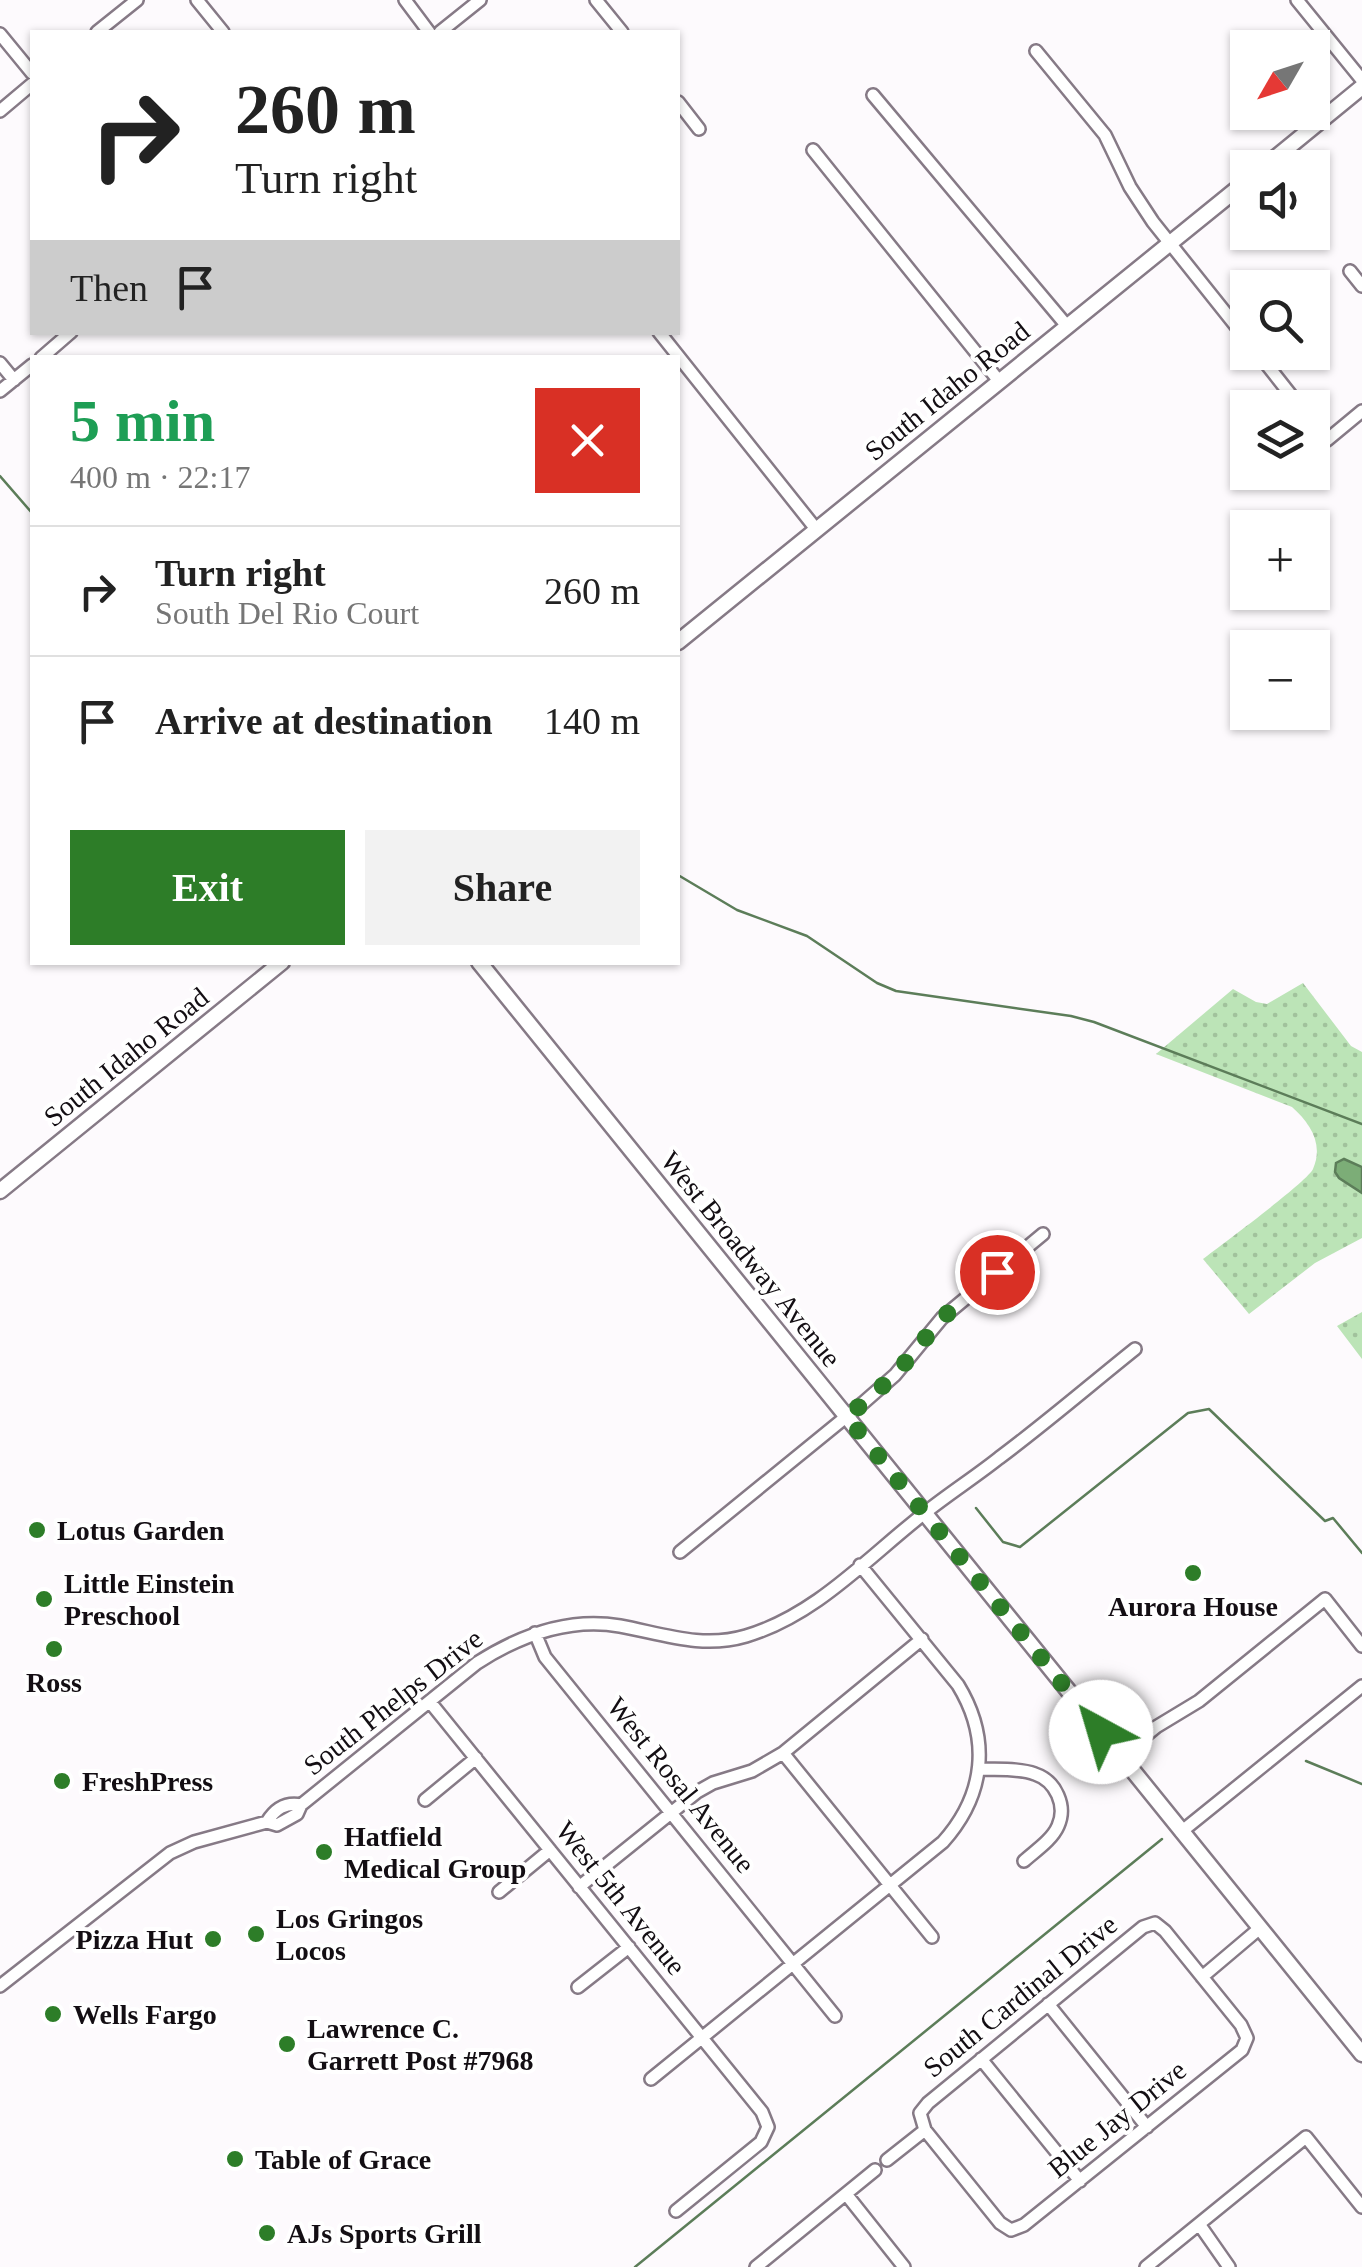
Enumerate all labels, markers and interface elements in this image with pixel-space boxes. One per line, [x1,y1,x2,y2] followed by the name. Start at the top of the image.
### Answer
[1230,30,1330,130] north arrow
[1230,30,1330,730] map controls
[70,70,200,200] icon: right
[235,71,416,148] text: 260 m
[1230,150,1330,250] button: sound
[235,153,417,203] text: Turn right
[168,260,223,315] icon: arrive
[70,267,148,309] text: Then
[1230,270,1330,370] button: search
[859,315,1035,467] street label: South Idaho Road
[70,388,215,454] text: 5 min
[535,388,640,493] button: close
[1230,390,1330,490] button: layers
[70,459,250,495] text: 400 m · 22:17
[1230,510,1330,610] button: +
[155,552,326,594] text: Turn right
[70,564,125,619] icon: right
[544,570,640,612] text: 260 m
[155,595,419,631] text: South Del Rio Court
[1230,630,1330,730] button: −
[70,694,125,749] icon: arrive
[155,700,493,742] text: Arrive at destination
[544,700,640,742] text: 140 m
[70,830,345,945] button: Exit
[365,830,640,945] button: Share
[38,981,214,1133] street label: South Idaho Road
[655,1145,847,1373] street label: West Broadway Avenue
[955,1230,1040,1315] pin
[970,1245,1025,1300] icon: arrive
[57,1515,225,1546] place label: Lotus Garden
[26,1519,48,1541] marker: Lotus Garden
[1182,1562,1204,1584] marker: Aurora House
[64,1568,235,1631] place label: Little Einstein Preschool
[33,1588,55,1610] marker: Little Einstein Preschool
[1108,1591,1278,1622] place label: Aurora House
[298,1623,488,1781] street label: South Phelps Drive
[43,1638,65,1660] marker: Ross
[26,1667,82,1698] place label: Ross
[1049,1680,1153,1784] position arrow
[601,1691,761,1879] street label: West Rosal Avenue
[82,1766,213,1797] place label: FreshPress
[51,1770,73,1792] marker: FreshPress
[550,1815,692,1981] street label: West 5th Avenue
[344,1821,526,1884] place label: Hatfield Medical Group
[313,1841,335,1863] marker: Hatfield Medical Group
[276,1903,423,1966] place label: Los Gringos Locos
[917,1909,1123,2083] street label: South Cardinal Drive
[245,1923,267,1945] marker: Los Gringos Locos
[76,1924,194,1955] place label: Pizza Hut
[202,1928,224,1950] marker: Pizza Hut
[73,1999,217,2030] place label: Wells Fargo
[42,2003,64,2025] marker: Wells Fargo
[307,2013,534,2076] place label: Lawrence C. Garrett Post #7968
[276,2033,298,2055] marker: Lawrence C. Garrett Post #7968
[1042,2054,1192,2184] street label: Blue Jay Drive
[255,2144,431,2175] place label: Table of Grace
[224,2148,246,2170] marker: Table of Grace
[287,2218,482,2249] place label: AJs Sports Grill
[256,2222,278,2244] marker: AJs Sports Grill

